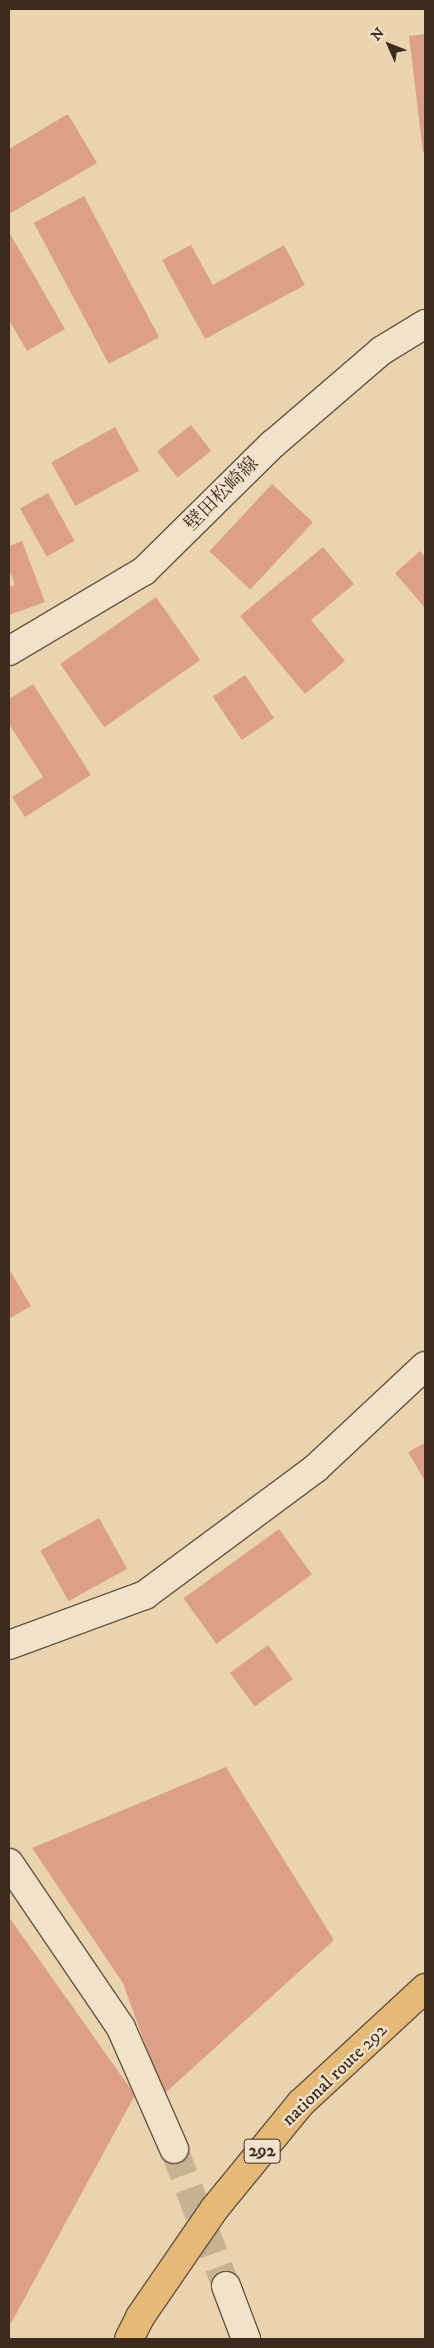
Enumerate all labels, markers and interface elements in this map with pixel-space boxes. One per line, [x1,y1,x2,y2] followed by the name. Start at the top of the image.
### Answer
[364,20,414,70] north arrow
[368,24,389,45] text: N
[180,452,264,536] street label: 壁田松崎線
[278,2019,392,2131] street label: national route 292
[243,2136,281,2166] road number: 292

